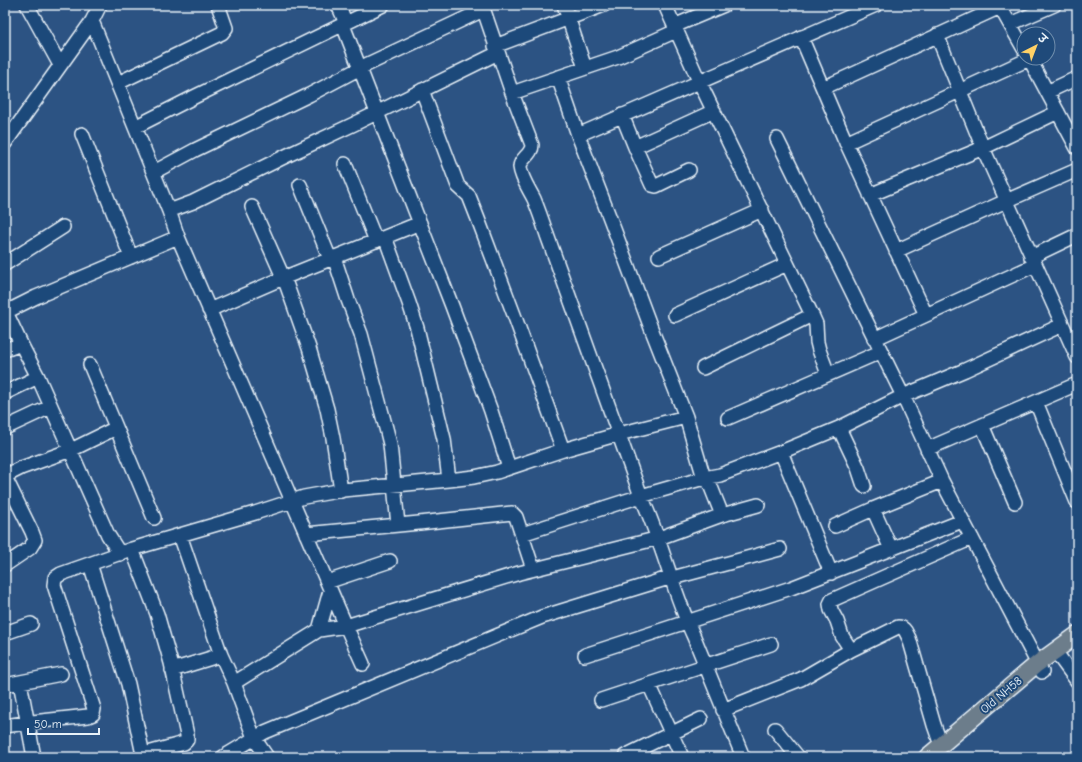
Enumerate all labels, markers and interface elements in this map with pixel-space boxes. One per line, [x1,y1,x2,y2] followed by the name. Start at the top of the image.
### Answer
[1016,26,1056,66] north arrow
[1035,31,1051,47] text: उ
[977,674,1025,716] street label: Old NH58
[28,710,99,736] scale bar
[34,717,62,731] text: 50 m

